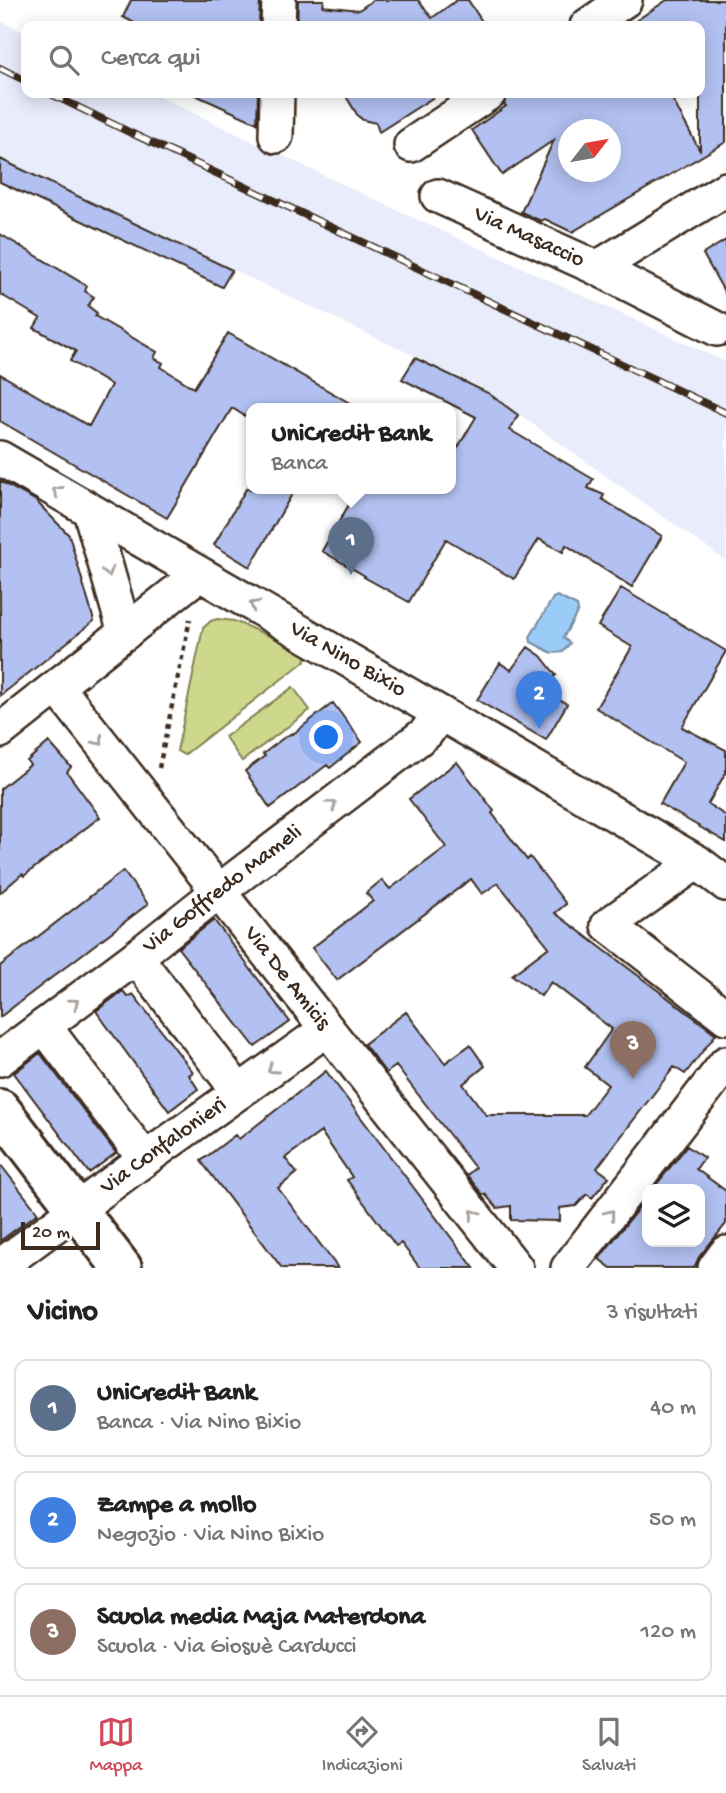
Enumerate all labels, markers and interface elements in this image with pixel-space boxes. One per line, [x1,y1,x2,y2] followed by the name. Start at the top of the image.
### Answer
[21,21,705,98] search box
[45,41,83,79] icon: search
[101,44,201,75] text: Cerca qui
[558,119,621,182] north arrow
[469,200,589,274] street label: Via Masaccio
[246,403,456,494] popup
[271,420,431,451] text: UniCredit Bank
[271,451,328,478] text: Banca
[52,487,65,500] one-way arrow
[328,517,374,575] pin: 1
[99,566,114,578] one-way arrow
[249,600,261,613] one-way arrow
[284,615,411,704] street label: Via Nino Bixio
[516,671,562,729] pin: 2
[309,720,343,754] your location
[91,733,104,745] one-way arrow
[324,800,337,813] one-way arrow
[137,819,308,960] street label: Via Goffredo Mameli
[237,920,337,1036] street label: Via De Amicis
[66,999,79,1012] one-way arrow
[610,1021,656,1079] pin: 3
[267,1061,280,1073] one-way arrow
[94,1091,232,1201] street label: Via Confalonieri
[642,1184,705,1247] map controls
[642,1184,705,1247] button: layers
[601,1209,614,1222] one-way arrow
[470,1210,482,1223] one-way arrow
[21,1219,100,1251] scale bar
[32,1222,70,1245] text: 20 m
[28,1296,98,1331] text: Vicino
[607,1300,698,1327] text: 3 risultati
[97,1379,256,1410] text: UniCredit Bank
[48,1395,58,1422] text: 1
[650,1395,696,1422] text: 40 m
[97,1410,301,1437] text: Banca · Via Nino Bixio
[97,1491,257,1522] text: Zampe a mollo
[47,1507,59,1534] text: 2
[649,1507,696,1534] text: 50 m
[97,1522,324,1549] text: Negozio · Via Nino Bixio
[97,1603,425,1634] text: Scuola media Maja Materdona
[47,1619,59,1646] text: 3
[641,1619,696,1646] text: 120 m
[97,1634,356,1661] text: Scuola · Via Giosuè Carducci
[90,1713,143,1778] tab: Mappa
[322,1713,403,1778] tab: Indicazioni
[582,1713,636,1778] tab: Salvati

